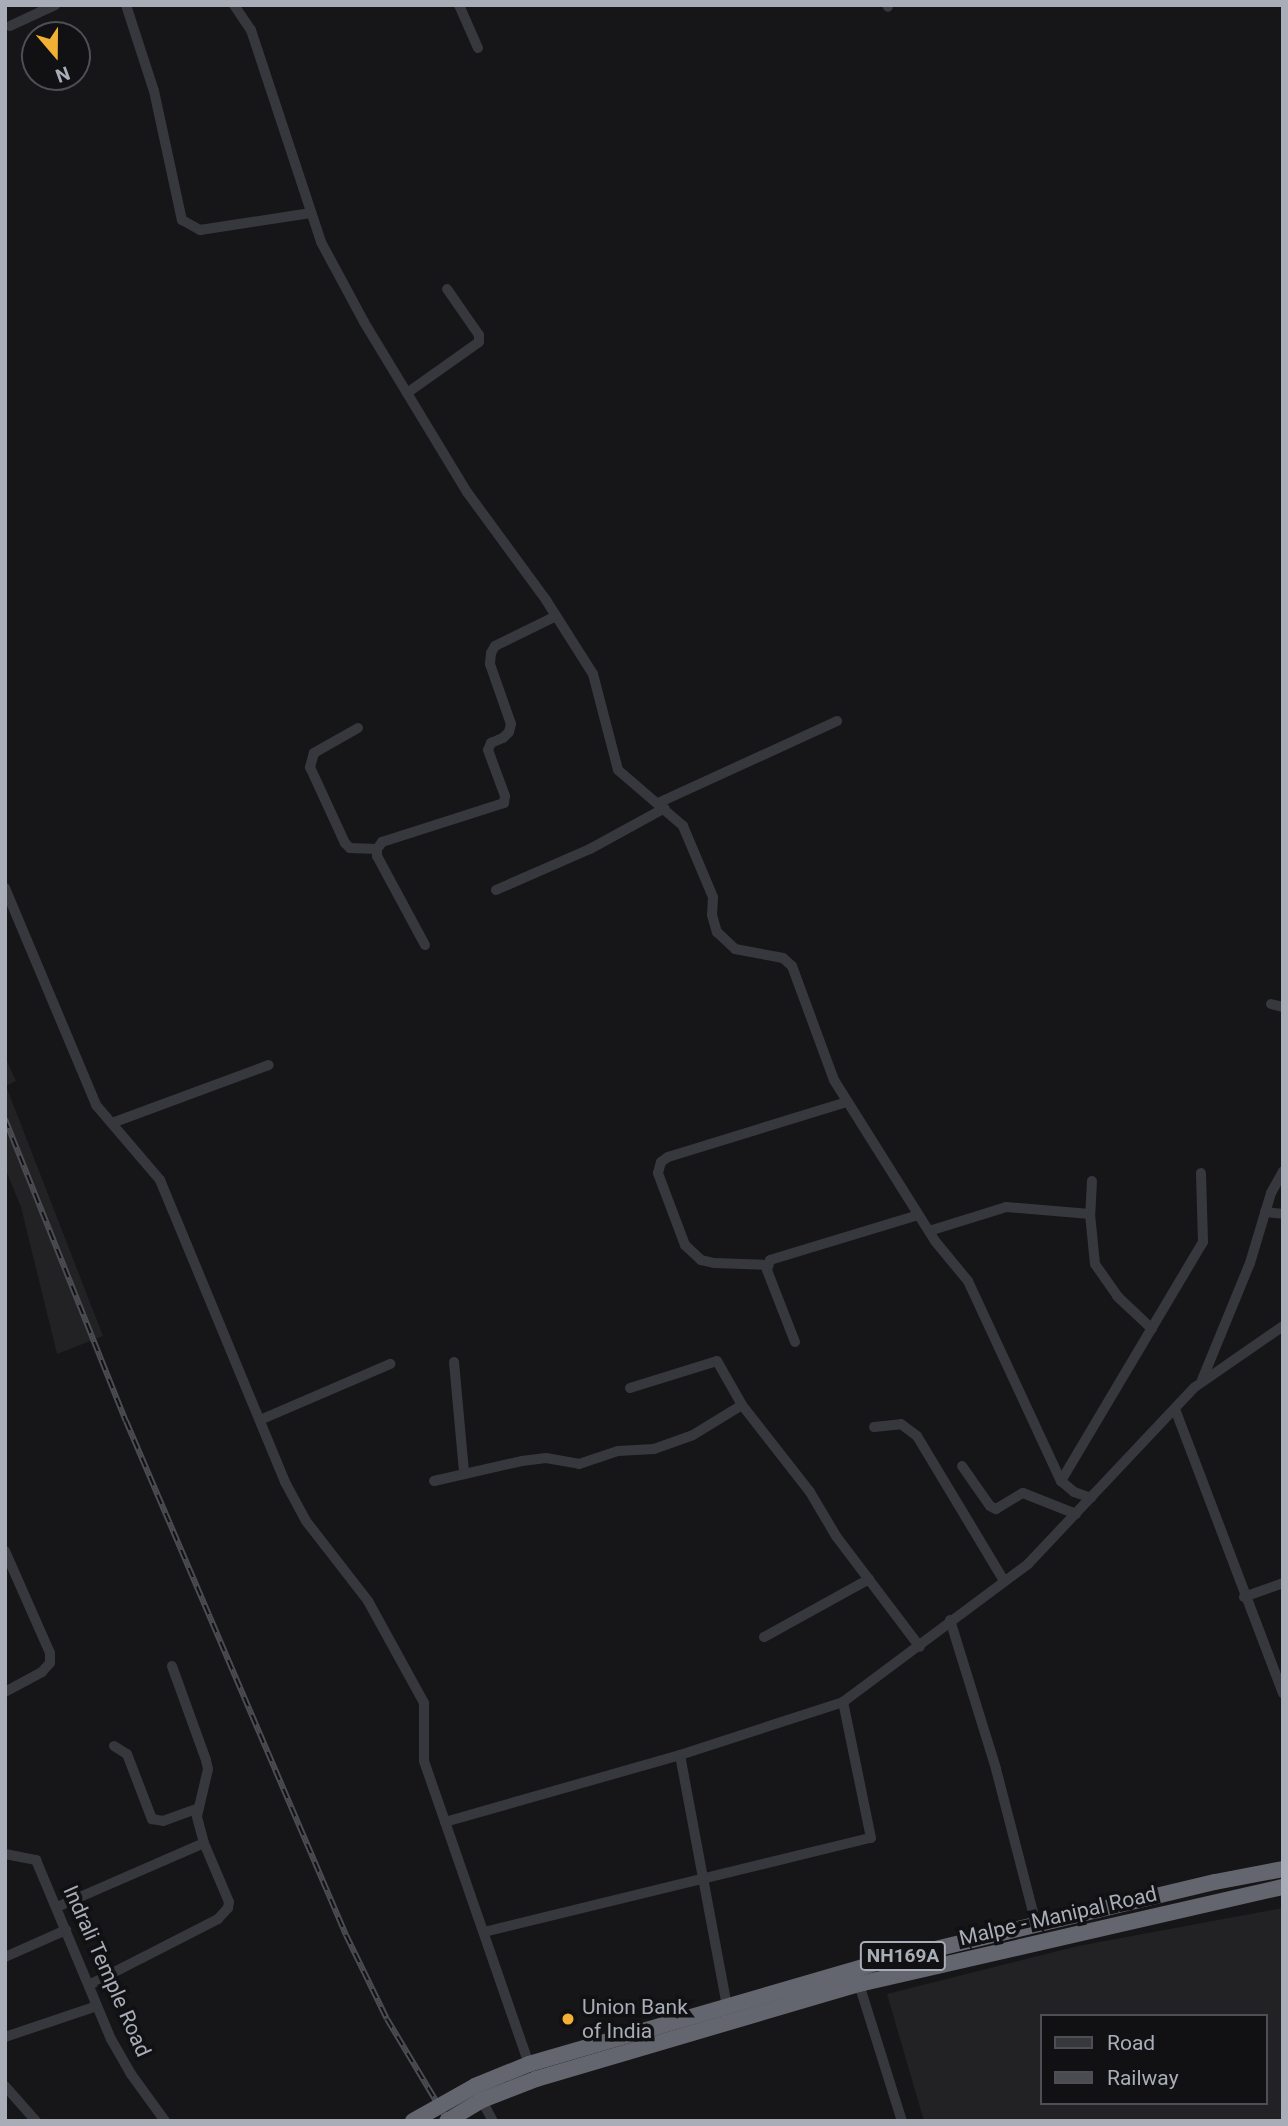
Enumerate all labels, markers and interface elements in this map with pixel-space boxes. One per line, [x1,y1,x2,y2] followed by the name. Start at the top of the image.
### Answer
[21,21,91,91] north arrow
[52,61,73,87] text: N
[58,1881,156,2061] street label: Indrali Temple Road
[957,1881,1159,1951] street label: Malpe - Manipal Road
[859,1940,947,1972] road number: NH169A
[582,1994,688,2044] place label: Union Bank of India
[560,2011,576,2027] marker: Union Bank of India
[1040,2014,1267,2105] legend
[1107,2031,1155,2055] text: Road
[1107,2066,1179,2090] text: Railway

